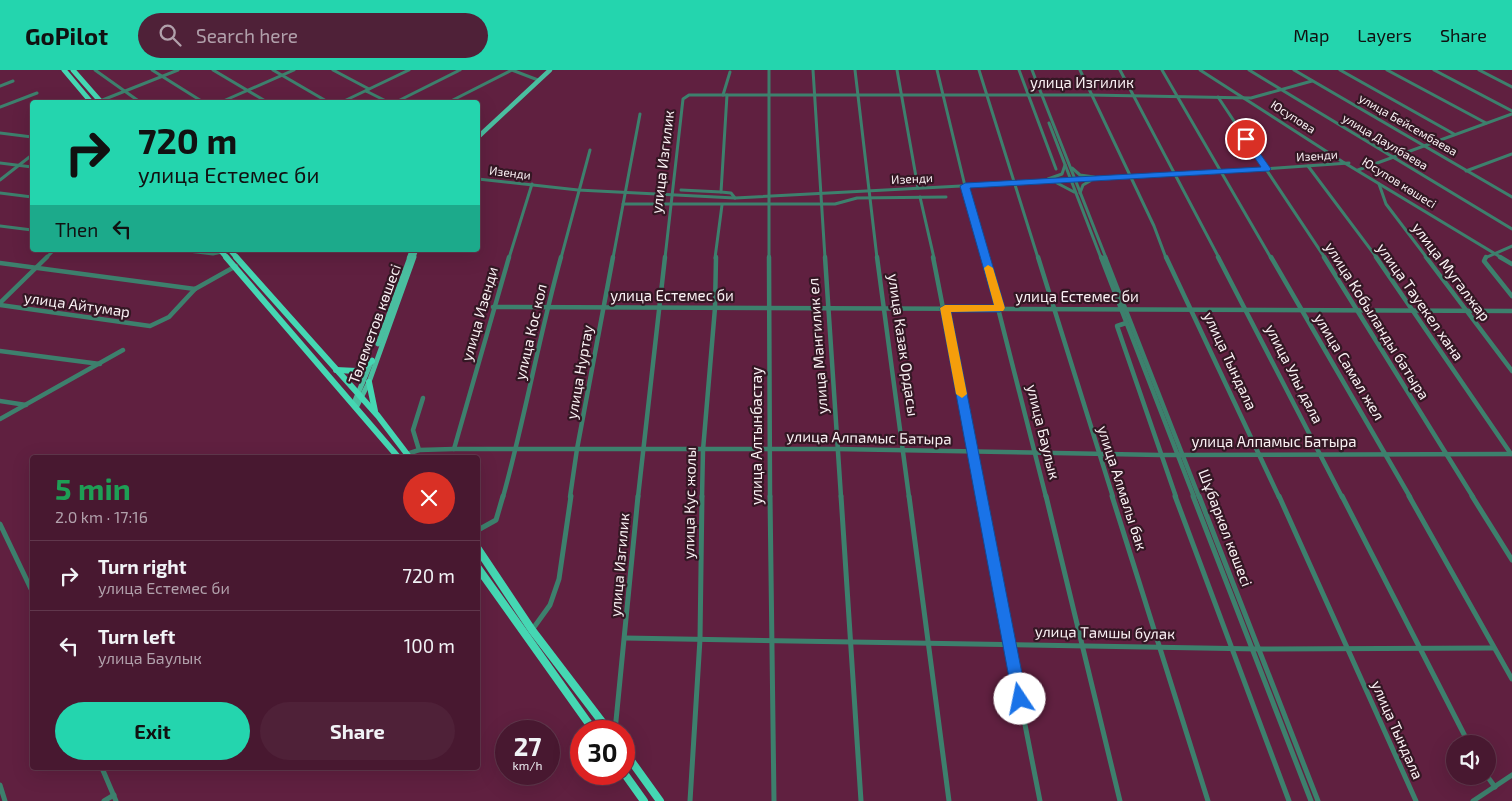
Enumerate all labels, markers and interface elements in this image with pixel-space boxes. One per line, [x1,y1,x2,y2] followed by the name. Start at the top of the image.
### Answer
[138,13,488,58] search box
[25,21,108,50] text: GoPilot
[156,21,184,49] icon: search
[196,24,298,47] text: Search here
[1293,24,1329,46] text: Map
[1357,24,1412,46] text: Layers
[1440,24,1487,46] text: Share
[1030,73,1134,92] street label: улица Изгилик
[1356,90,1460,159] street label: улица Бейсембаева
[1268,97,1318,137] street label: Юсупова
[647,109,678,215] street label: улица Изгилик
[1340,110,1431,173] street label: улица Даулбаева
[1225,118,1267,160] pin
[138,119,237,161] text: 720 m
[55,120,120,185] icon: right
[1232,125,1260,153] icon: arrive
[1296,147,1338,163] street label: Изенди
[1359,154,1439,211] street label: Юсупов көшесі
[138,161,319,187] text: улица Естемес би
[489,163,532,182] street label: Изенди
[891,170,933,186] street label: Изенди
[108,215,136,243] icon: left
[55,218,98,241] text: Then
[1408,219,1495,325] street label: улица Мугалжар
[1321,238,1434,403] street label: улица Кобыланды батыра
[1373,239,1468,364] street label: улица Тауекел хана
[344,261,404,386] street label: Төлеметов көшесі
[457,264,502,363] street label: улица Изенди
[884,272,923,417] street label: улица Казак Ордасы
[803,277,832,415] street label: улица Мангилик ел
[510,282,551,382] street label: улица Кос кол
[610,286,734,305] street label: улица Естемес би
[1015,287,1139,306] street label: улица Естемес би
[23,288,131,321] street label: улица Айтумар
[1199,309,1261,413] street label: улица Тындала
[1310,310,1389,424] street label: улица Самал жел
[1261,321,1328,427] street label: улица Улы дала
[562,323,597,421] street label: улица Нуртау
[747,367,766,505] street label: улица Алтынбастау
[1023,382,1064,481] street label: улица Баулык
[1093,423,1152,553] street label: улица Алмалы бак
[786,427,952,448] street label: улица Алпамыс Батыра
[1191,432,1357,451] street label: улица Алпамыс Батыра
[679,447,700,559] street label: улица Кус жолы
[1195,466,1257,589] street label: Шұбаркөл көшесі
[55,470,131,506] text: 5 min
[403,472,455,524] button: close
[55,507,148,526] text: 2.0 km · 17:16
[606,512,634,618] street label: улица Изгилик
[98,555,186,578] text: Turn right
[55,562,83,590] icon: right
[402,564,455,587] text: 720 m
[98,578,230,597] text: улица Естемес би
[1035,622,1175,643] street label: улица Тамшы булак
[98,625,175,648] text: Turn left
[55,632,83,660] icon: left
[404,634,455,657] text: 100 m
[98,648,202,667] text: улица Баулык
[993,672,1045,724] position arrow
[1367,678,1428,782] street label: улица Тындала
[55,702,250,760] button: Exit
[260,702,455,760] button: Share
[570,720,635,785] speed limit sign: 30
[514,731,541,761] text: 27
[1446,735,1496,785] map controls
[1446,735,1496,785] button: sound
[513,758,542,772] text: km/h

